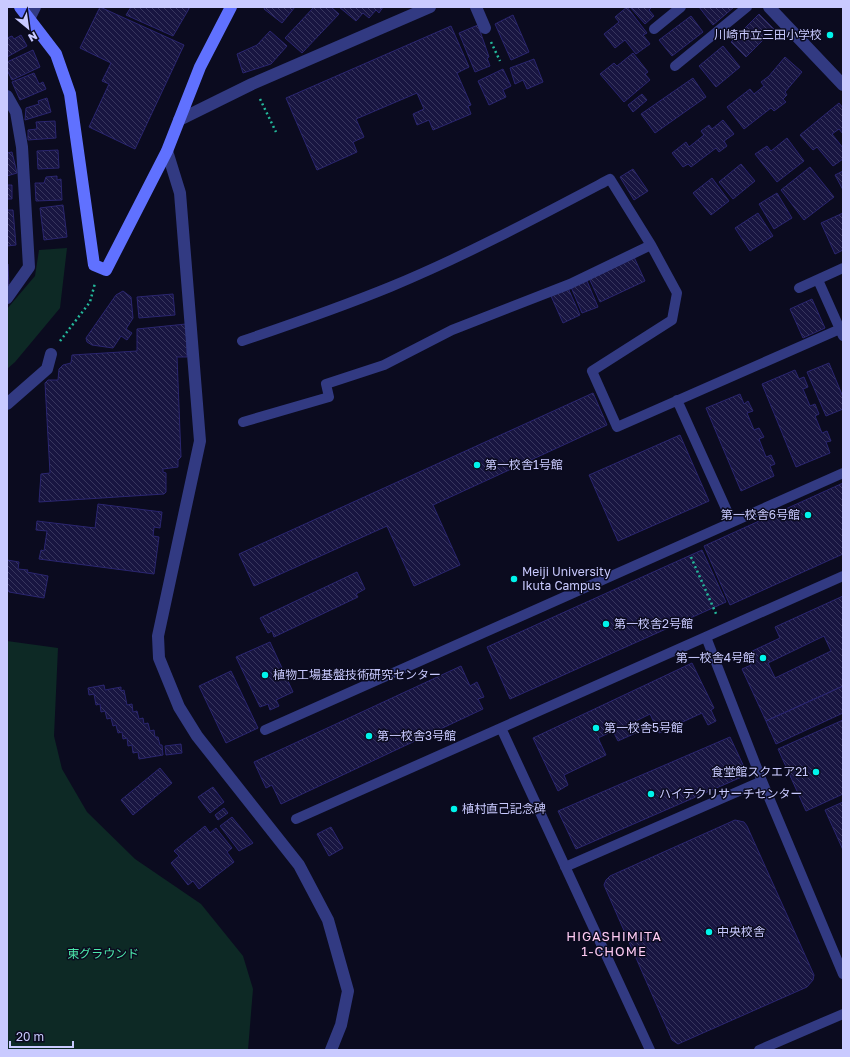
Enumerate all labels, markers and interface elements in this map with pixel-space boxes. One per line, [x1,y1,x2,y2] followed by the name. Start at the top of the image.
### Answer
[8,8,48,48] north arrow
[714,27,822,42] place label: 川崎市立三田小学校
[26,29,40,45] text: N
[825,30,835,40] marker: 川崎市立三田小学校
[485,457,563,472] place label: 第一校舎1号館
[472,460,482,470] marker: 第一校舎1号館
[721,507,800,522] place label: 第一校舎6号館
[803,510,813,520] marker: 第一校舎6号館
[522,564,611,593] place label: Meiji University Ikuta Campus
[509,574,519,584] marker: Meiji University Ikuta Campus
[614,616,693,631] place label: 第一校舎2号館
[601,619,611,629] marker: 第一校舎2号館
[676,650,755,665] place label: 第一校舎4号館
[758,653,768,663] marker: 第一校舎4号館
[273,667,441,682] place label: 植物工場基盤技術研究センター
[260,670,270,680] marker: 植物工場基盤技術研究センター
[604,720,683,735] place label: 第一校舎5号館
[591,723,601,733] marker: 第一校舎5号館
[377,728,456,743] place label: 第一校舎3号館
[364,731,374,741] marker: 第一校舎3号館
[711,764,808,779] place label: 食堂館スクエア21
[811,767,821,777] marker: 食堂館スクエア21
[659,786,803,801] place label: ハイテクリサーチセンター
[646,789,656,799] marker: ハイテクリサーチセンター
[462,801,546,816] place label: 植村直己記念碑
[449,804,459,814] marker: 植村直己記念碑
[717,924,765,939] place label: 中央校舎
[704,927,714,937] marker: 中央校舎
[566,928,662,959] district label: HIGASHIMITA 1-CHOME
[67,946,139,961] park label: 東グラウンド
[10,1023,73,1049] scale bar
[16,1029,44,1044] text: 20 m

